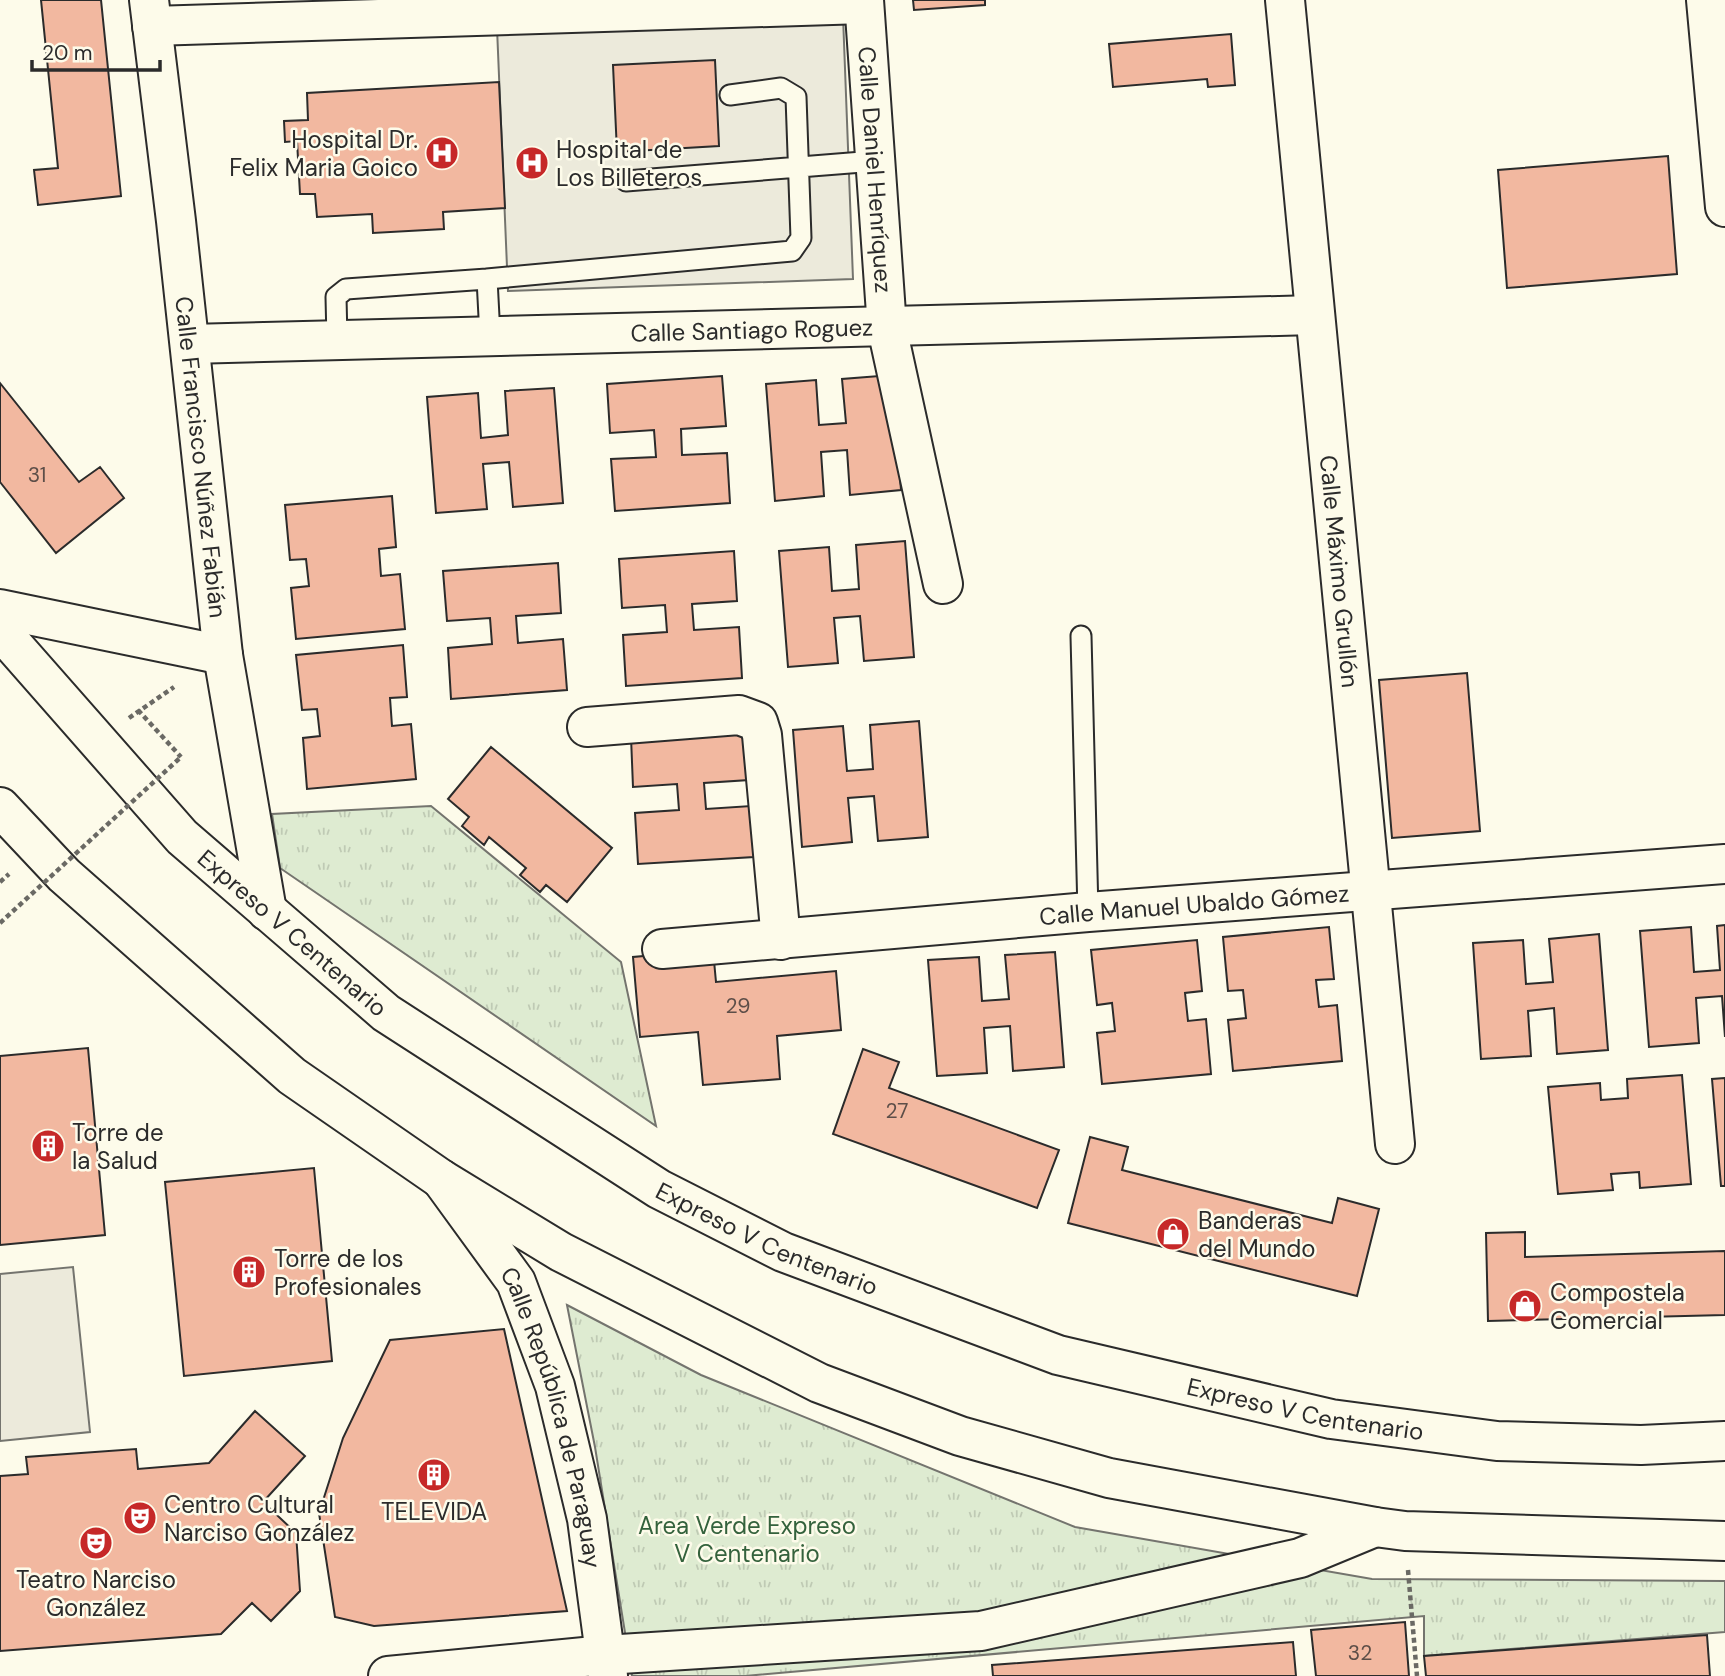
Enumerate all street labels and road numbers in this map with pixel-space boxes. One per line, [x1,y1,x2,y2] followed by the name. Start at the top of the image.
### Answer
[852,45,900,294] street label: Calle Daniel Henríquez
[169,295,234,619] street label: Calle Francisco Núñez Fabián
[630,311,874,348] street label: Calle Santiago Roguez
[1313,454,1367,689] street label: Calle Máximo Grullón
[192,842,394,1023] street label: Expreso V Centenario
[1038,877,1350,932] street label: Calle Manuel Ubaldo Gómez
[651,1175,882,1302] street label: Expreso V Centenario
[494,1260,609,1570] street label: Calle República de Paraguay
[1184,1370,1426,1447] street label: Expreso V Centenario

